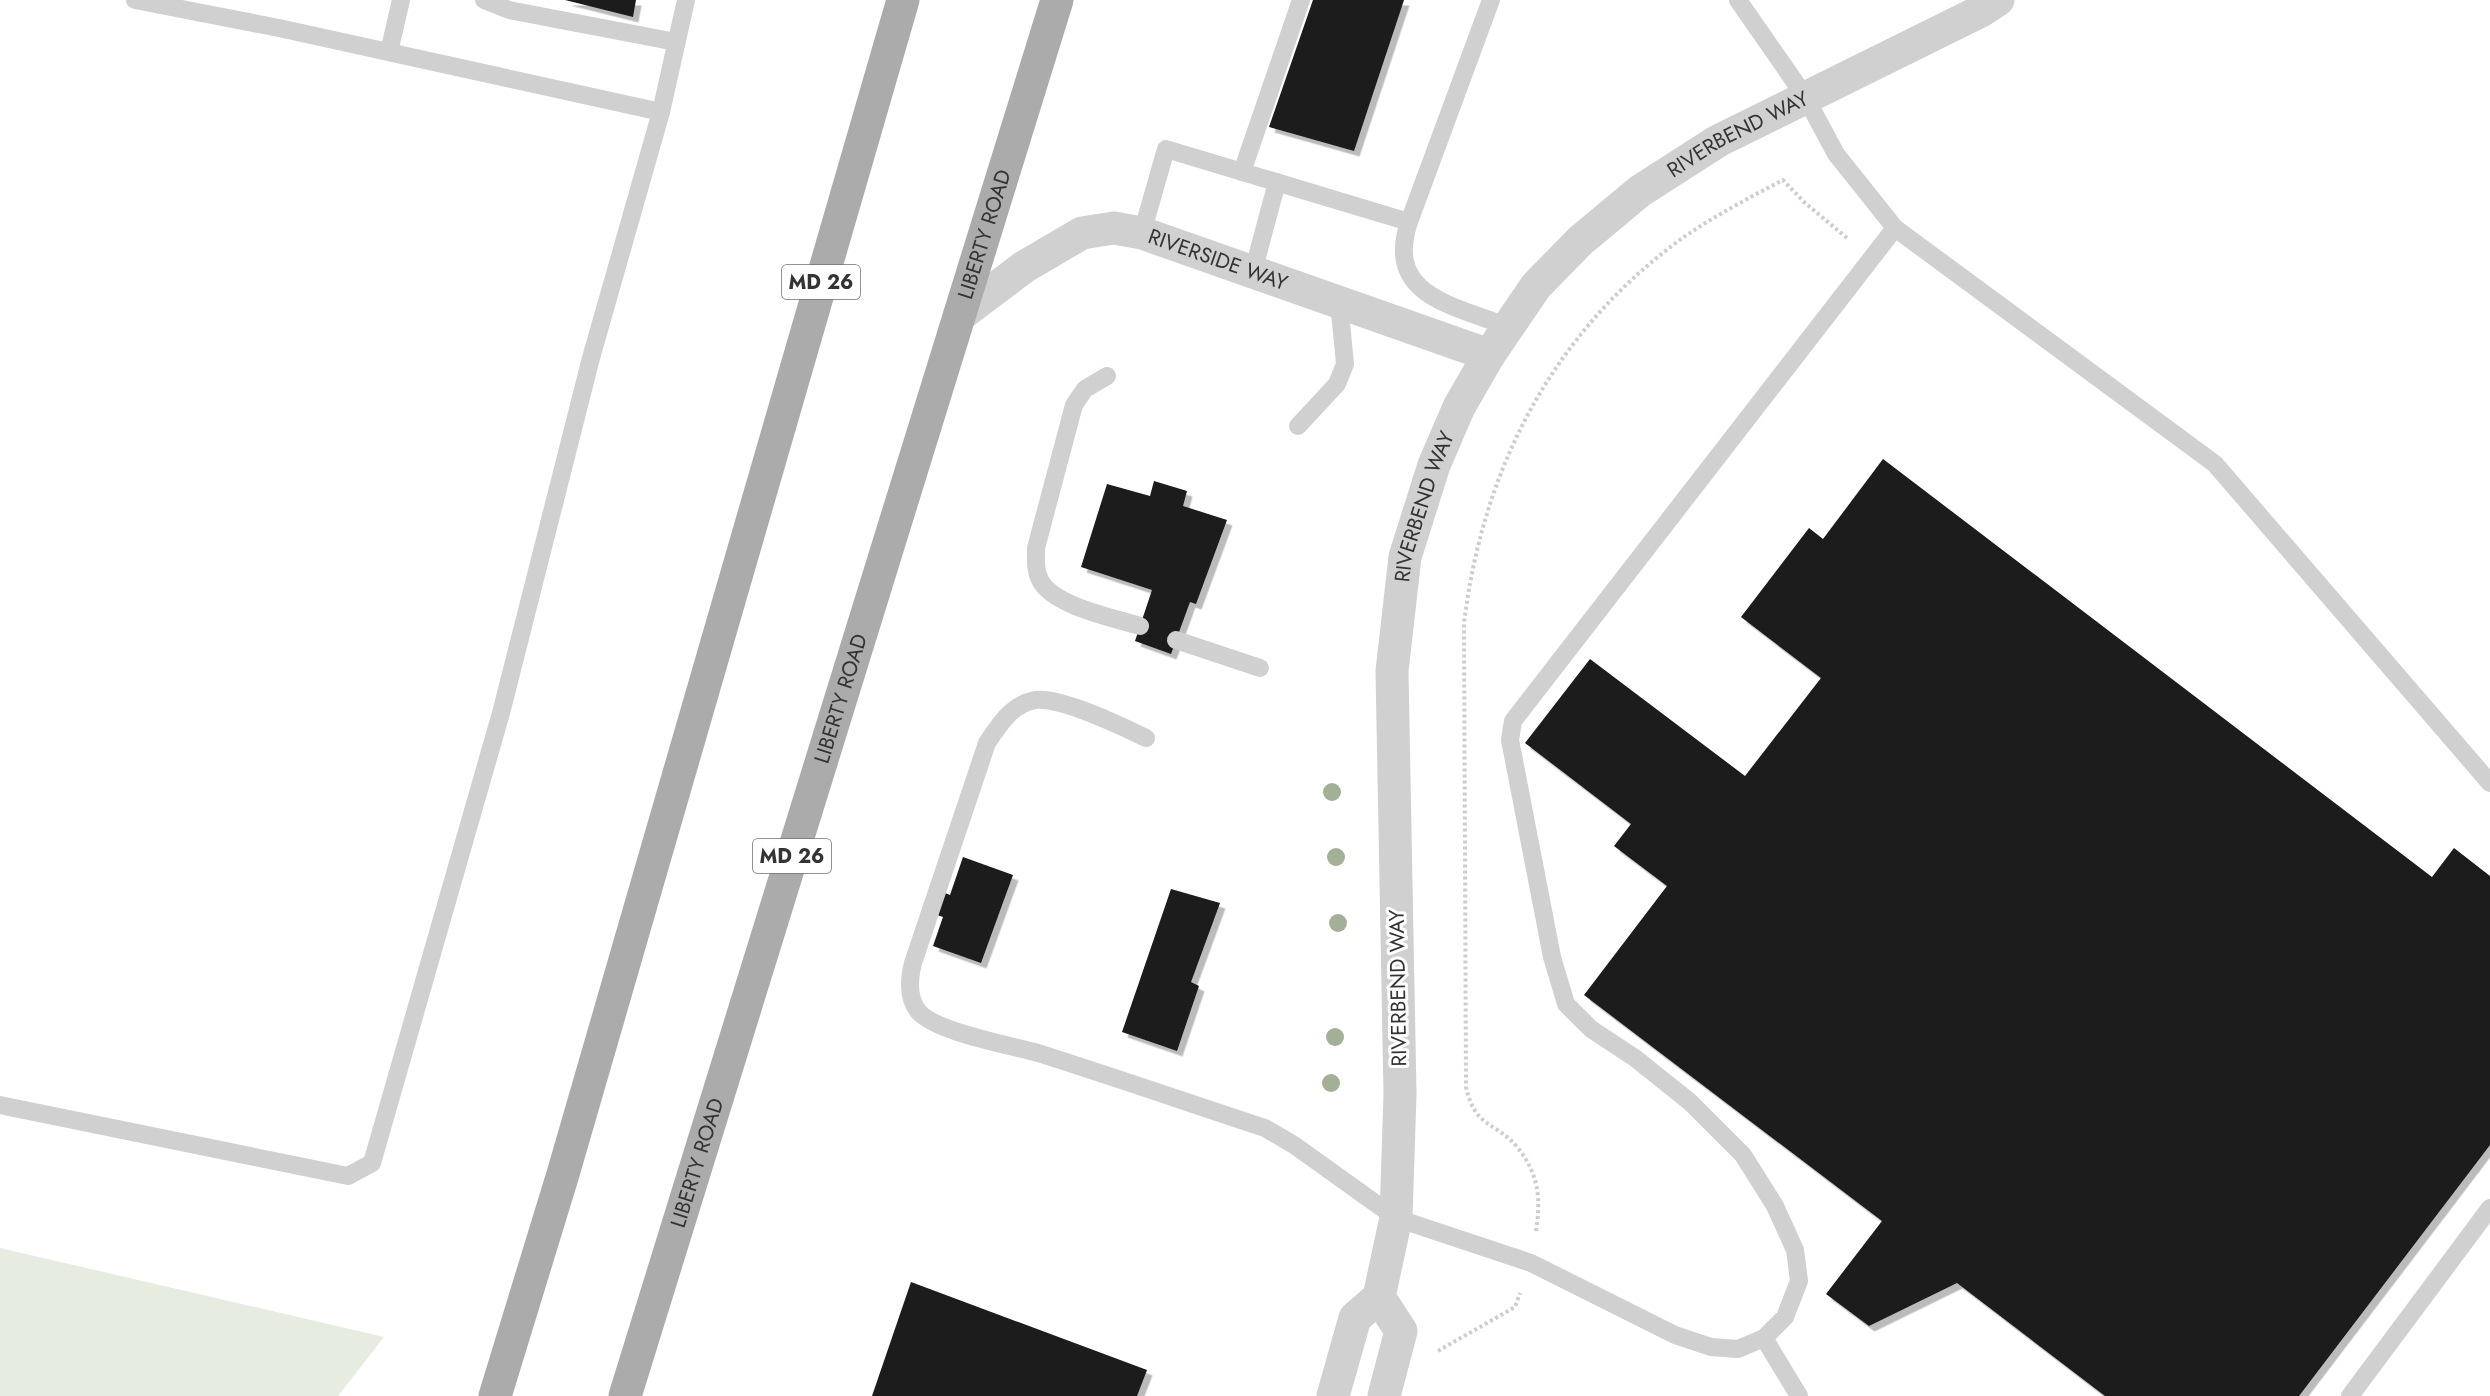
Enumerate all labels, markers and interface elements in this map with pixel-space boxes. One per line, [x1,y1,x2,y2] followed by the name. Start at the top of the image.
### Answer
[1661,84,1814,185] street label: RIVERBEND WAY
[950,166,1019,303] street label: LIBERTY ROAD
[1144,221,1292,298] street label: RIVERSIDE WAY
[782,265,860,299] road number: MD 26
[1387,426,1462,584] street label: RIVERBEND WAY
[807,630,875,767] street label: LIBERTY ROAD
[753,839,831,873] road number: MD 26
[1382,909,1414,1067] street label: RIVERBEND WAY
[663,1094,731,1231] street label: LIBERTY ROAD

